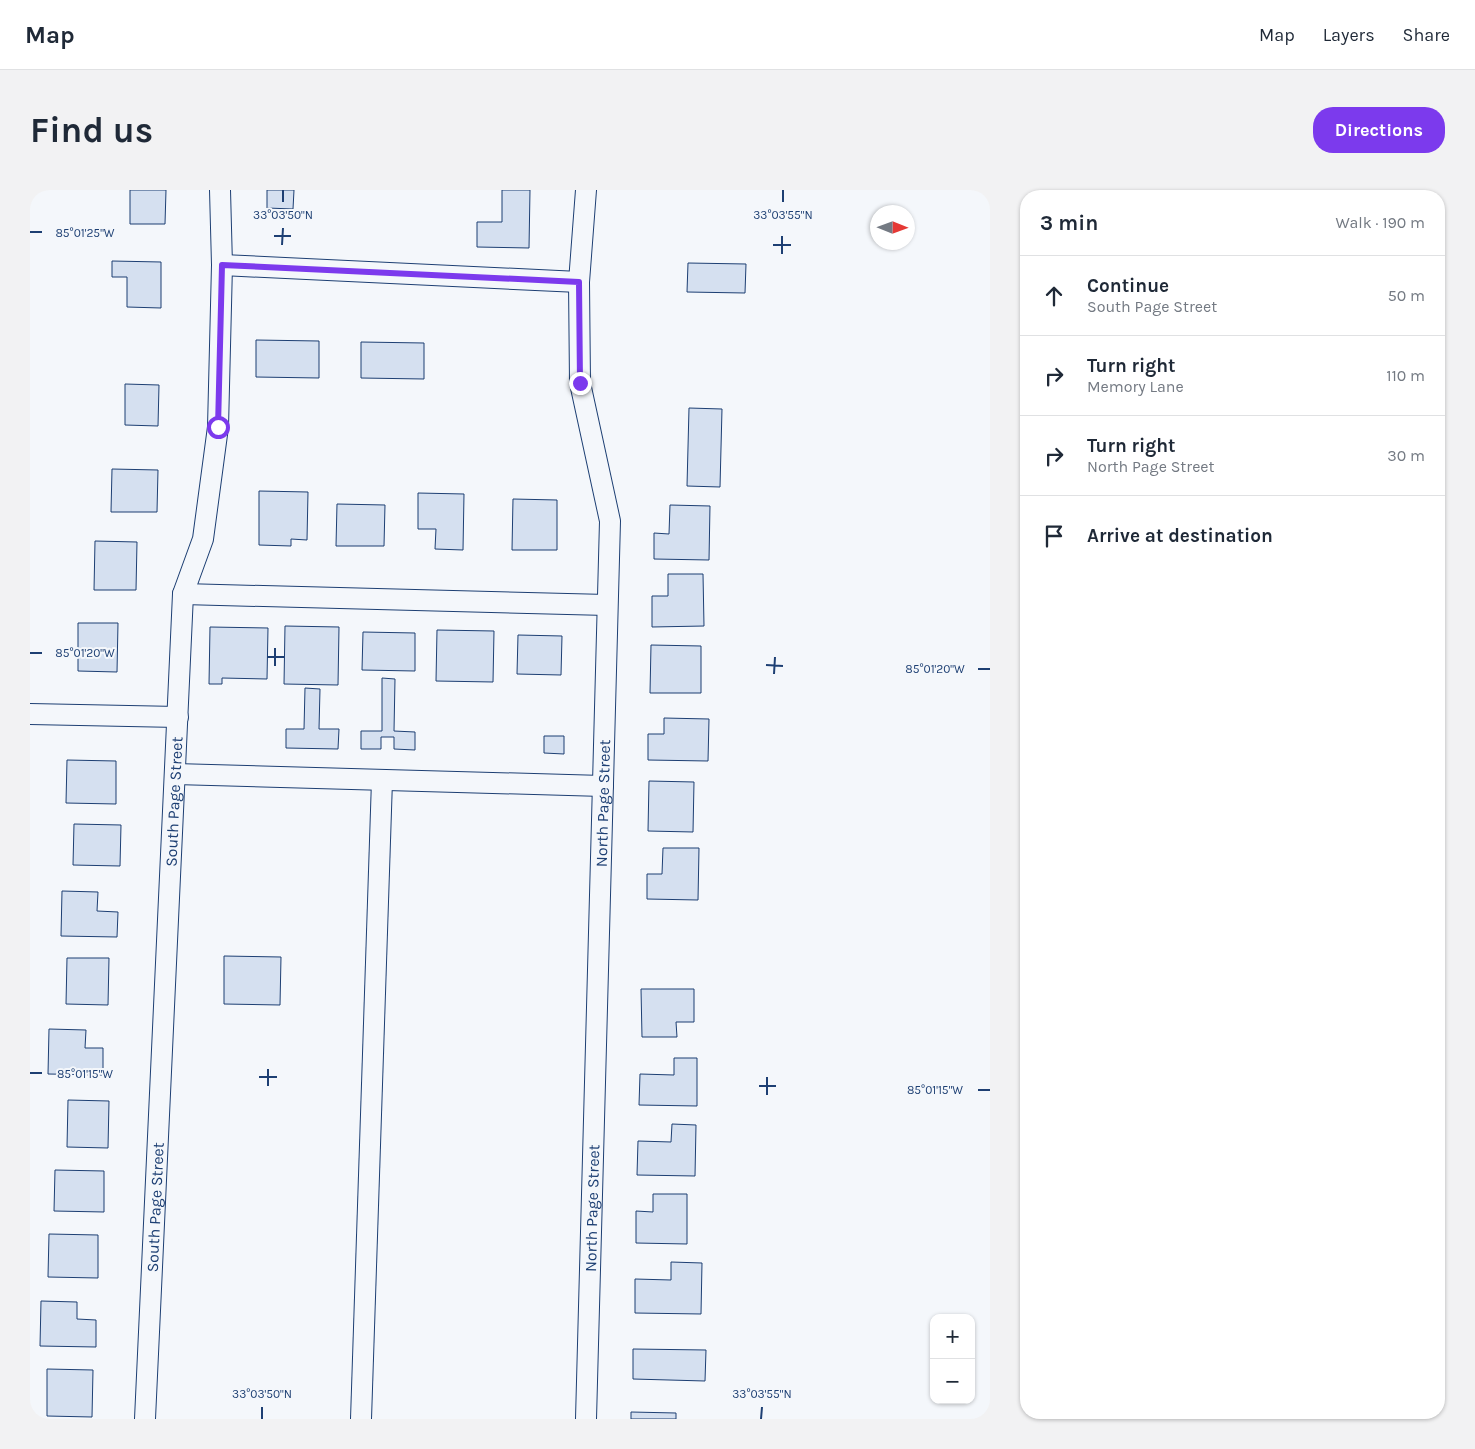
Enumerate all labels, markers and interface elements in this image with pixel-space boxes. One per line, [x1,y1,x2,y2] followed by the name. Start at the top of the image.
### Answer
[25,21,75,49] text: Map
[1259,24,1295,46] text: Map
[1323,24,1375,46] text: Layers
[1403,24,1450,46] text: Share
[1313,107,1445,153] button: Directions
[30,110,153,151] text: Find us
[870,205,915,250] north arrow
[253,208,313,222] text: 33°03'50"N
[753,208,813,222] text: 33°03'55"N
[1040,211,1098,235] text: 3 min
[1336,213,1425,232] text: Walk · 190 m
[55,226,115,240] text: 85°01'25"W
[1087,275,1169,297] text: Continue
[1040,282,1068,310] icon: ahead
[1388,286,1425,305] text: 50 m
[1087,297,1217,316] text: South Page Street
[1087,355,1176,377] text: Turn right
[1040,362,1068,390] icon: right
[1386,366,1425,385] text: 110 m
[569,372,592,395] route end
[1087,377,1184,396] text: Memory Lane
[207,416,230,439] route start
[1087,435,1176,457] text: Turn right
[1040,442,1068,470] icon: right
[1387,446,1425,465] text: 30 m
[1087,457,1215,476] text: North Page Street
[1040,522,1068,550] icon: arrive
[1087,525,1273,547] text: Arrive at destination
[55,646,115,660] text: 85°01'20"W
[905,662,965,676] text: 85°01'20"W
[161,736,186,867] street label: South Page Street
[591,739,614,867] street label: North Page Street
[57,1067,113,1081] text: 85°01'15"W
[907,1083,963,1097] text: 85°01'15"W
[142,1142,167,1273] street label: South Page Street
[580,1144,603,1272] street label: North Page Street
[930,1314,975,1404] map controls
[930,1314,975,1359] button: +
[930,1359,975,1404] button: −
[232,1387,292,1401] text: 33°03'50"N
[732,1387,792,1401] text: 33°03'55"N

